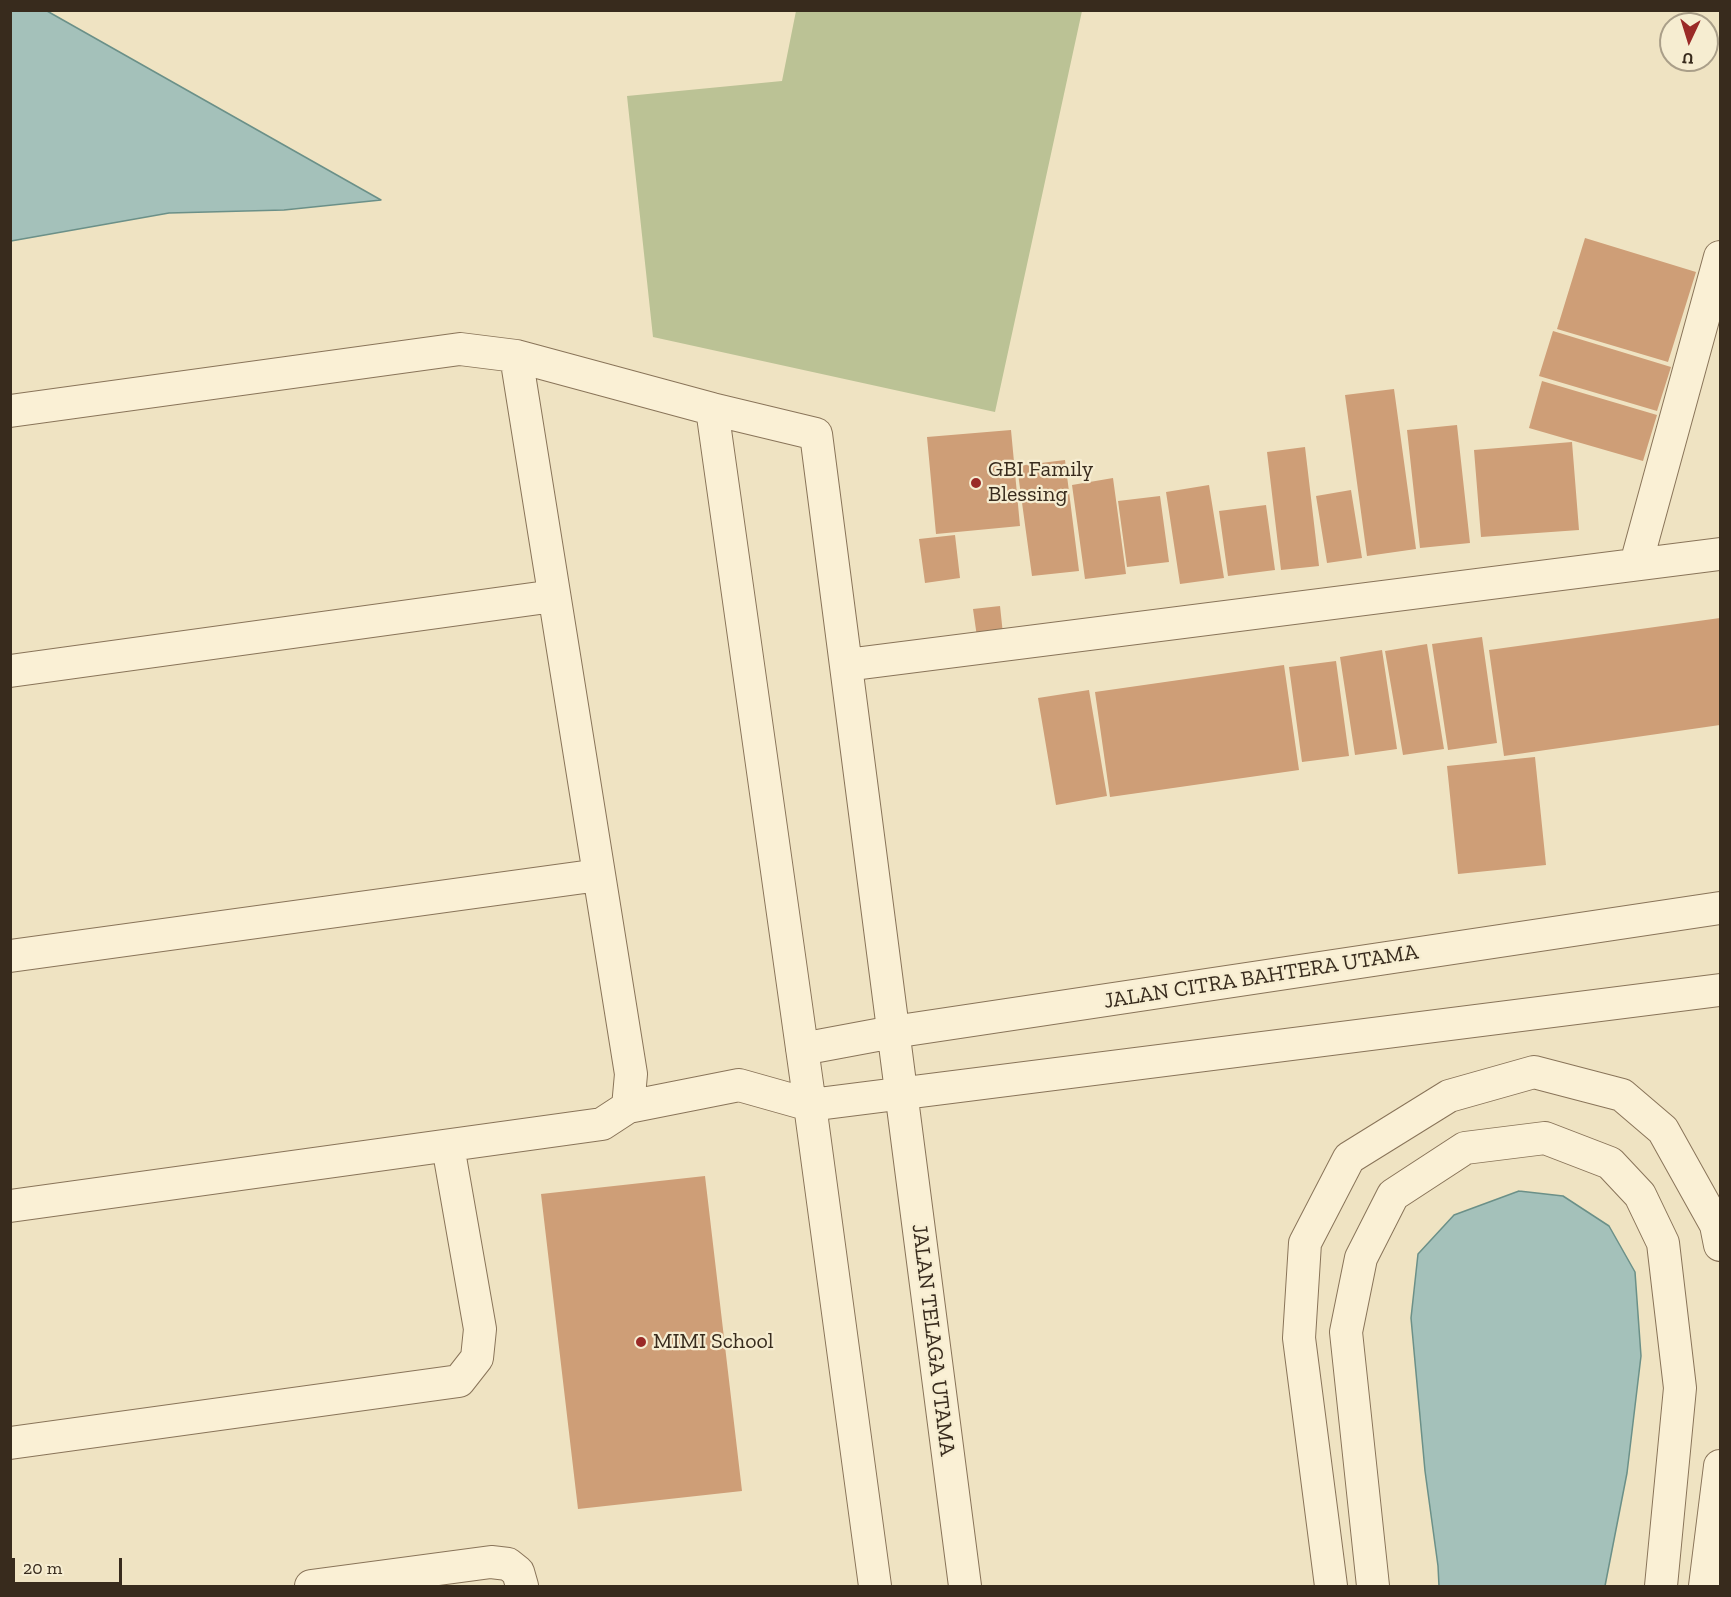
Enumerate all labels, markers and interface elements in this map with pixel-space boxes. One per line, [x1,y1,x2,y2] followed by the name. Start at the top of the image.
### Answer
[1659,12,1719,72] north arrow
[1681,49,1694,68] text: U
[988,457,1093,508] place label: GBI Family Blessing
[969,476,983,490] marker: GBI Family Blessing
[1102,939,1420,1015] street label: JALAN CITRA BAHTERA UTAMA
[906,1222,960,1458] street label: JALAN TELAGA UTAMA
[653,1329,774,1355] place label: MIMI School
[634,1335,648,1349] marker: MIMI School
[15,1546,124,1584] scale bar
[23,1557,62,1579] text: 20 m

